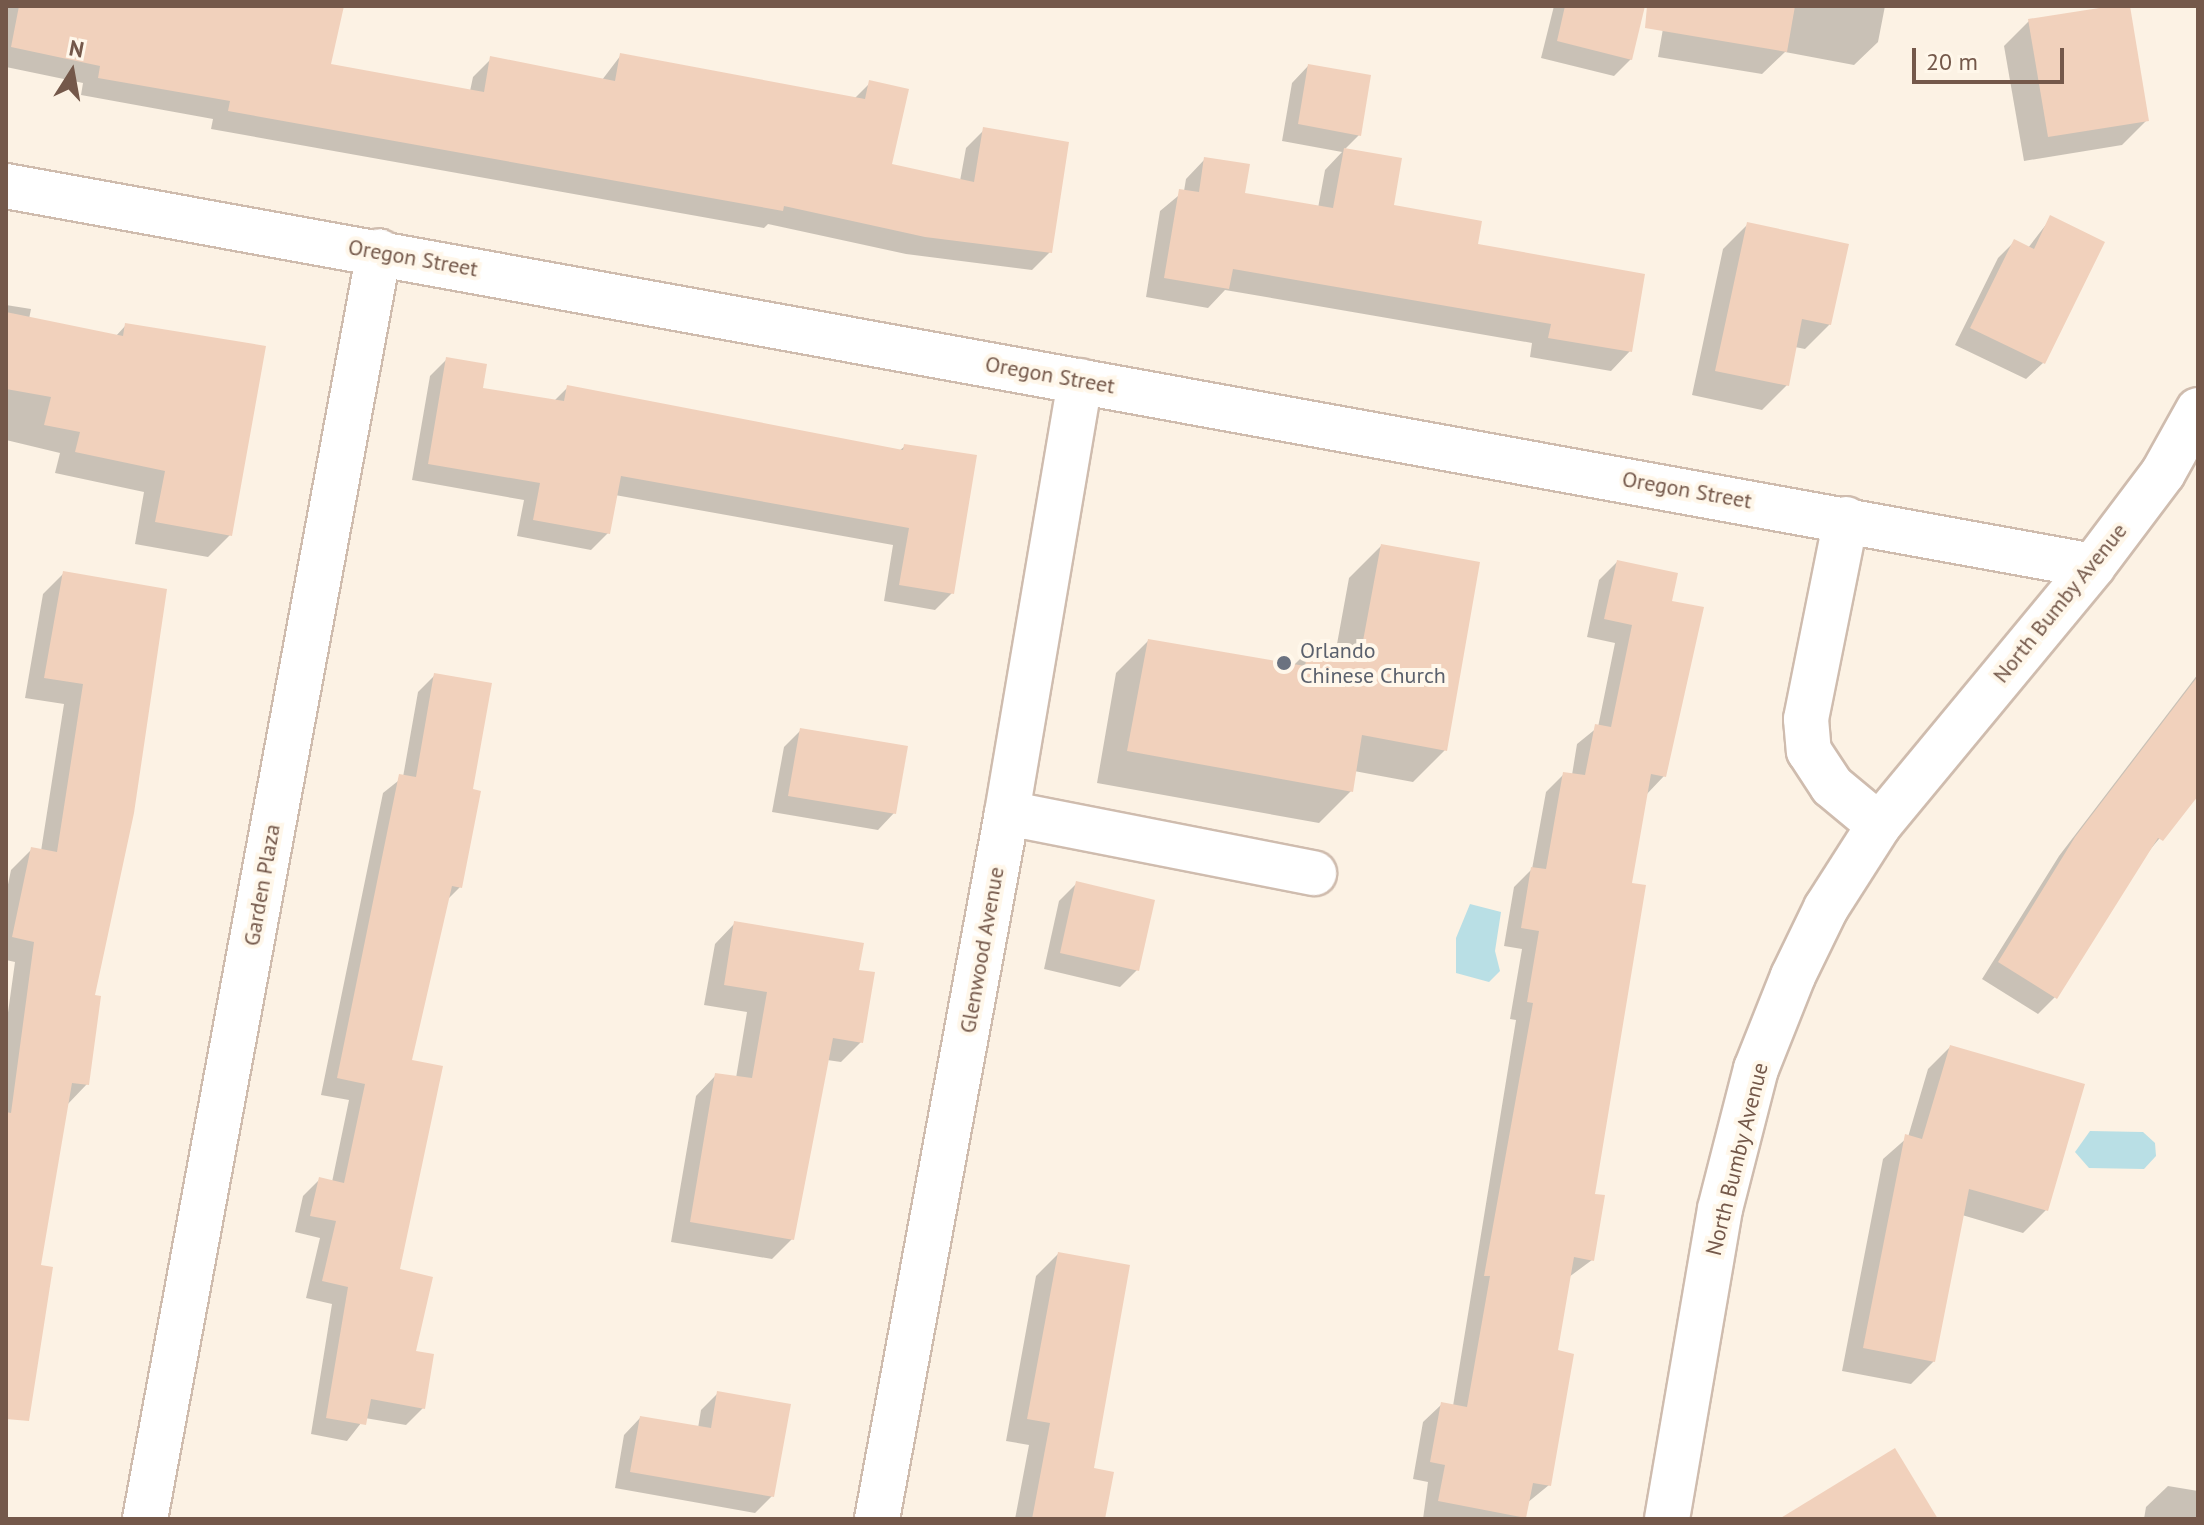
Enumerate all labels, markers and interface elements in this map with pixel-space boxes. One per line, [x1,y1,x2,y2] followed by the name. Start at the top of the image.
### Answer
[32,32,112,112] north arrow
[1916,32,2068,82] scale bar
[67,33,86,64] text: N
[1926,46,1978,77] text: 20 m
[346,234,480,282] street label: Oregon Street
[983,351,1117,399] street label: Oregon Street
[1620,466,1754,514] street label: Oregon Street
[1987,517,2133,689] street label: North Bumby Avenue
[1300,637,1446,688] place label: Orlando Chinese Church
[1275,654,1293,672] marker: Orlando Chinese Church
[238,822,286,948] street label: Garden Plaza
[954,864,1010,1036] street label: Glenwood Avenue
[1700,1059,1774,1259] street label: North Bumby Avenue

